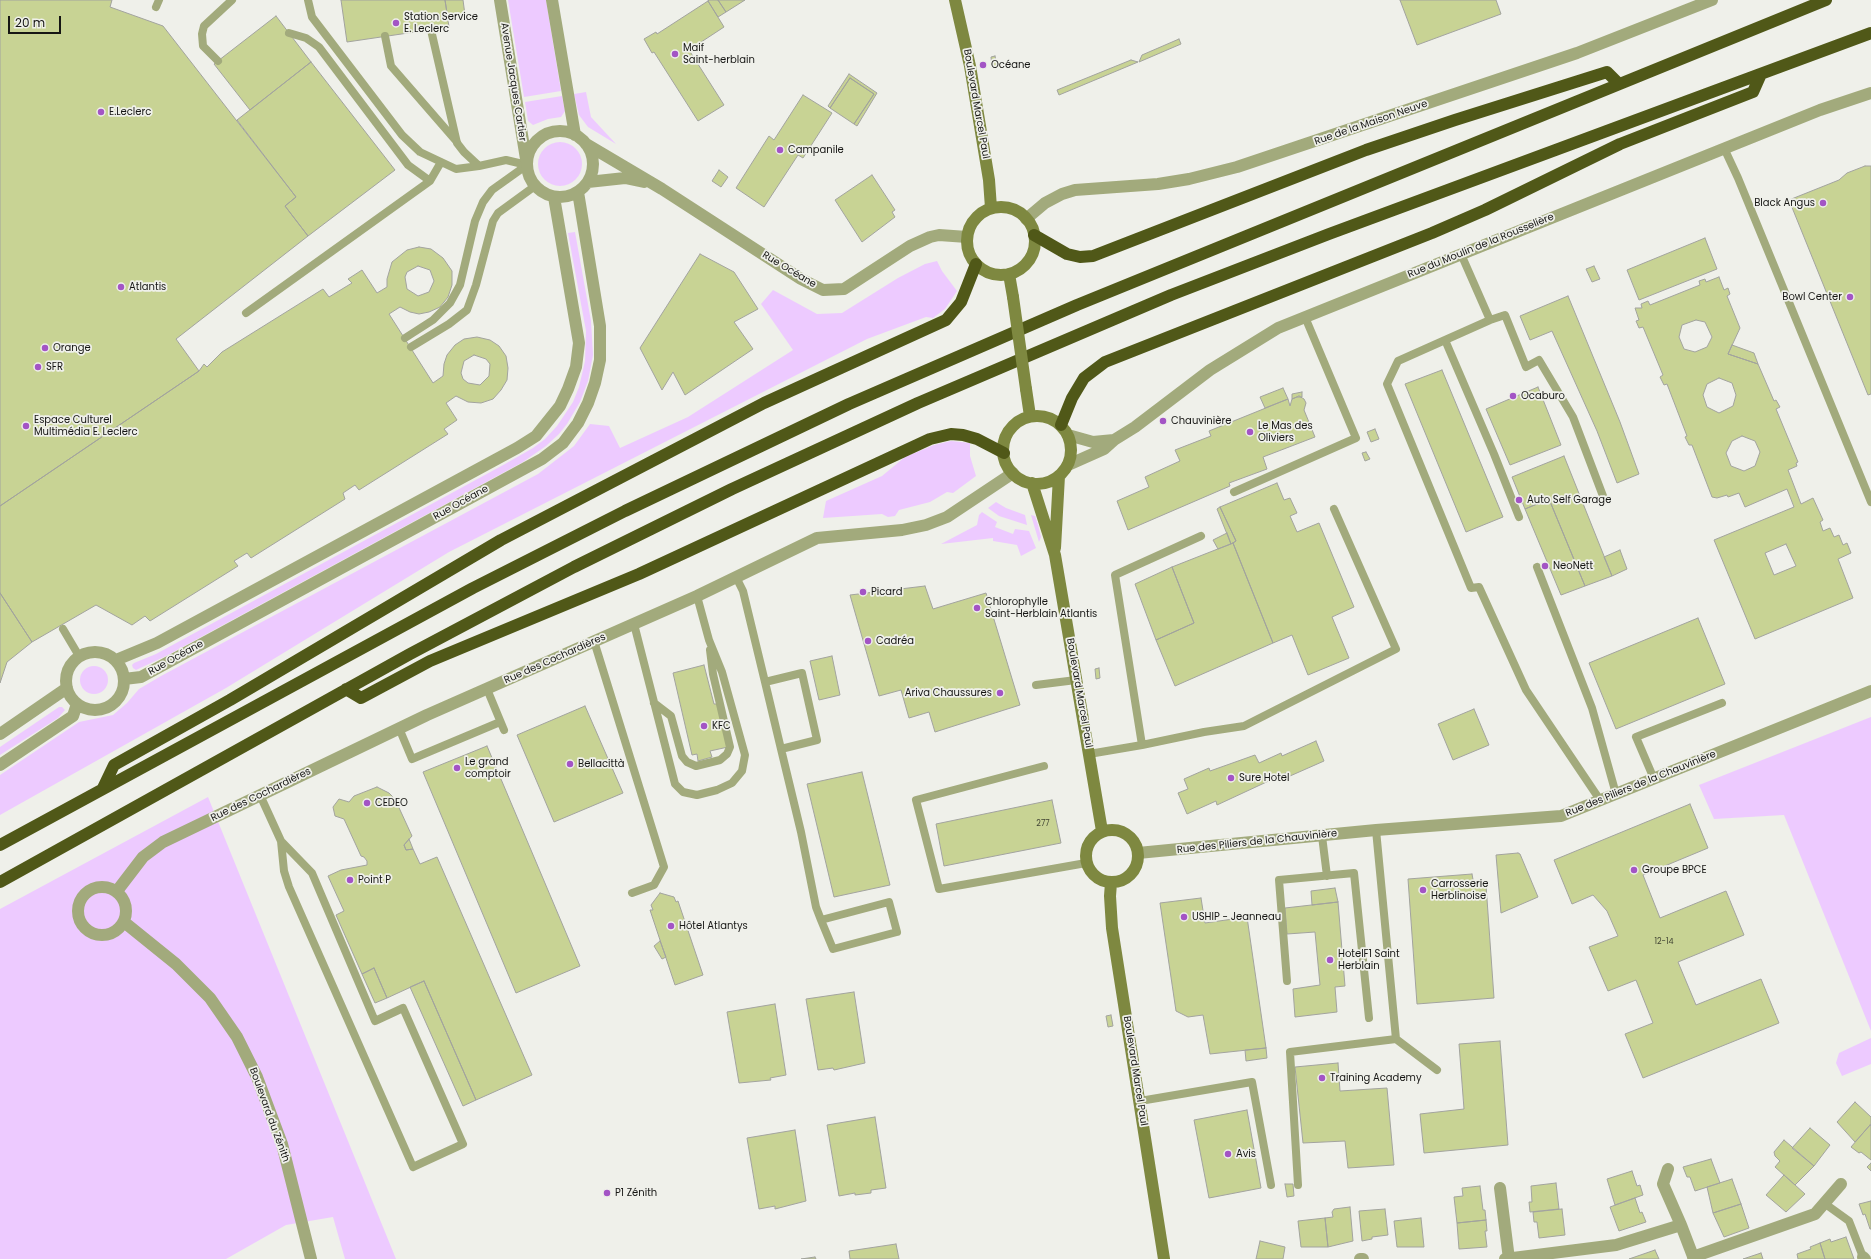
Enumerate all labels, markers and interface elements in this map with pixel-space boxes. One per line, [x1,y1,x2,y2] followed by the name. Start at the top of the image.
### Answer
[10,8,63,34] scale bar
[404,11,478,34] place label: Station Service E. Leclerc
[15,14,45,31] text: 20 m
[391,18,401,28] marker: Station Service E. Leclerc
[498,22,528,142] street label: Avenue Jacques Cartier
[683,42,755,66] place label: Maif Saint-herblain
[960,48,992,160] street label: Boulevard Marcel Paul
[670,49,680,59] marker: Maif Saint-herblain
[991,59,1030,71] place label: Océane
[978,60,988,70] marker: Océane
[1313,98,1429,148] street label: Rue de la Maison Neuve
[109,106,151,118] place label: E.Leclerc
[96,107,106,117] marker: E.Leclerc
[788,144,844,156] place label: Campanile
[775,145,785,155] marker: Campanile
[1754,197,1815,209] place label: Black Angus
[1818,198,1828,208] marker: Black Angus
[1406,211,1556,281] street label: Rue du Moulin de la Rousselière
[760,249,818,291] street label: Rue Océane
[129,281,166,293] place label: Atlantis
[116,282,126,292] marker: Atlantis
[1782,291,1842,303] place label: Bowl Center
[1845,292,1855,302] marker: Bowl Center
[53,342,91,354] place label: Orange
[40,343,50,353] marker: Orange
[46,361,63,373] place label: SFR
[33,362,43,372] marker: SFR
[1521,390,1565,402] place label: Ocaburo
[1508,391,1518,401] marker: Ocaburo
[34,414,138,438] place label: Espace Culturel Multimédia E. Leclerc
[1171,415,1231,427] place label: Chauvinière
[1158,416,1168,426] marker: Chauvinière
[1258,420,1313,444] place label: Le Mas des Oliviers
[21,421,31,431] marker: Espace Culturel Multimédia E. Leclerc
[1245,427,1255,437] marker: Le Mas des Oliviers
[431,483,491,523] street label: Rue Océane
[1527,494,1611,506] place label: Auto Self Garage
[1514,495,1524,505] marker: Auto Self Garage
[1553,560,1593,572] place label: NeoNett
[1540,561,1550,571] marker: NeoNett
[871,586,903,598] place label: Picard
[858,587,868,597] marker: Picard
[985,596,1097,620] place label: Chlorophylle Saint-Herblain Atlantis
[972,603,982,613] marker: Chlorophylle Saint-Herblain Atlantis
[502,631,608,687] street label: Rue des Cochardières
[876,635,914,647] place label: Cadréa
[863,636,873,646] marker: Cadréa
[1063,637,1095,749] street label: Boulevard Marcel Paul
[146,638,206,678] street label: Rue Océane
[905,687,992,699] place label: Ariva Chaussures
[995,688,1005,698] marker: Ariva Chaussures
[712,720,731,732] place label: KFC
[699,721,709,731] marker: KFC
[1564,748,1718,820] street label: Rue des Piliers de la Chauvinière
[465,756,511,780] place label: Le grand comptoir
[578,758,625,770] place label: Bellacittà
[565,759,575,769] marker: Bellacittà
[452,763,462,773] marker: Le grand comptoir
[209,766,313,824] street label: Rue des Cochardières
[1239,772,1289,784] place label: Sure Hotel
[1226,773,1236,783] marker: Sure Hotel
[375,797,408,809] place label: CEDEO
[362,798,372,808] marker: CEDEO
[1036,819,1050,829] house number: 277
[1176,828,1338,856] street label: Rue des Piliers de la Chauvinière
[1642,864,1707,876] place label: Groupe BPCE
[1629,865,1639,875] marker: Groupe BPCE
[358,874,391,886] place label: Point P
[345,875,355,885] marker: Point P
[1431,878,1488,902] place label: Carrosserie Herblinoise
[1418,885,1428,895] marker: Carrosserie Herblinoise
[1192,911,1281,923] place label: USHIP - Jeanneau
[1179,912,1189,922] marker: USHIP - Jeanneau
[679,920,748,932] place label: Hôtel Atlantys
[666,921,676,931] marker: Hôtel Atlantys
[1654,937,1674,947] house number: 12-14
[1338,948,1400,972] place label: HotelF1 Saint Herblain
[1325,955,1335,965] marker: HotelF1 Saint Herblain
[1120,1015,1150,1127] street label: Boulevard Marcel Paul
[246,1066,292,1164] street label: Boulevard du Zénith
[1330,1072,1422,1084] place label: Training Academy
[1317,1073,1327,1083] marker: Training Academy
[1236,1148,1256,1160] place label: Avis
[1223,1149,1233,1159] marker: Avis
[615,1187,657,1199] place label: P1 Zénith
[602,1188,612,1198] marker: P1 Zénith

